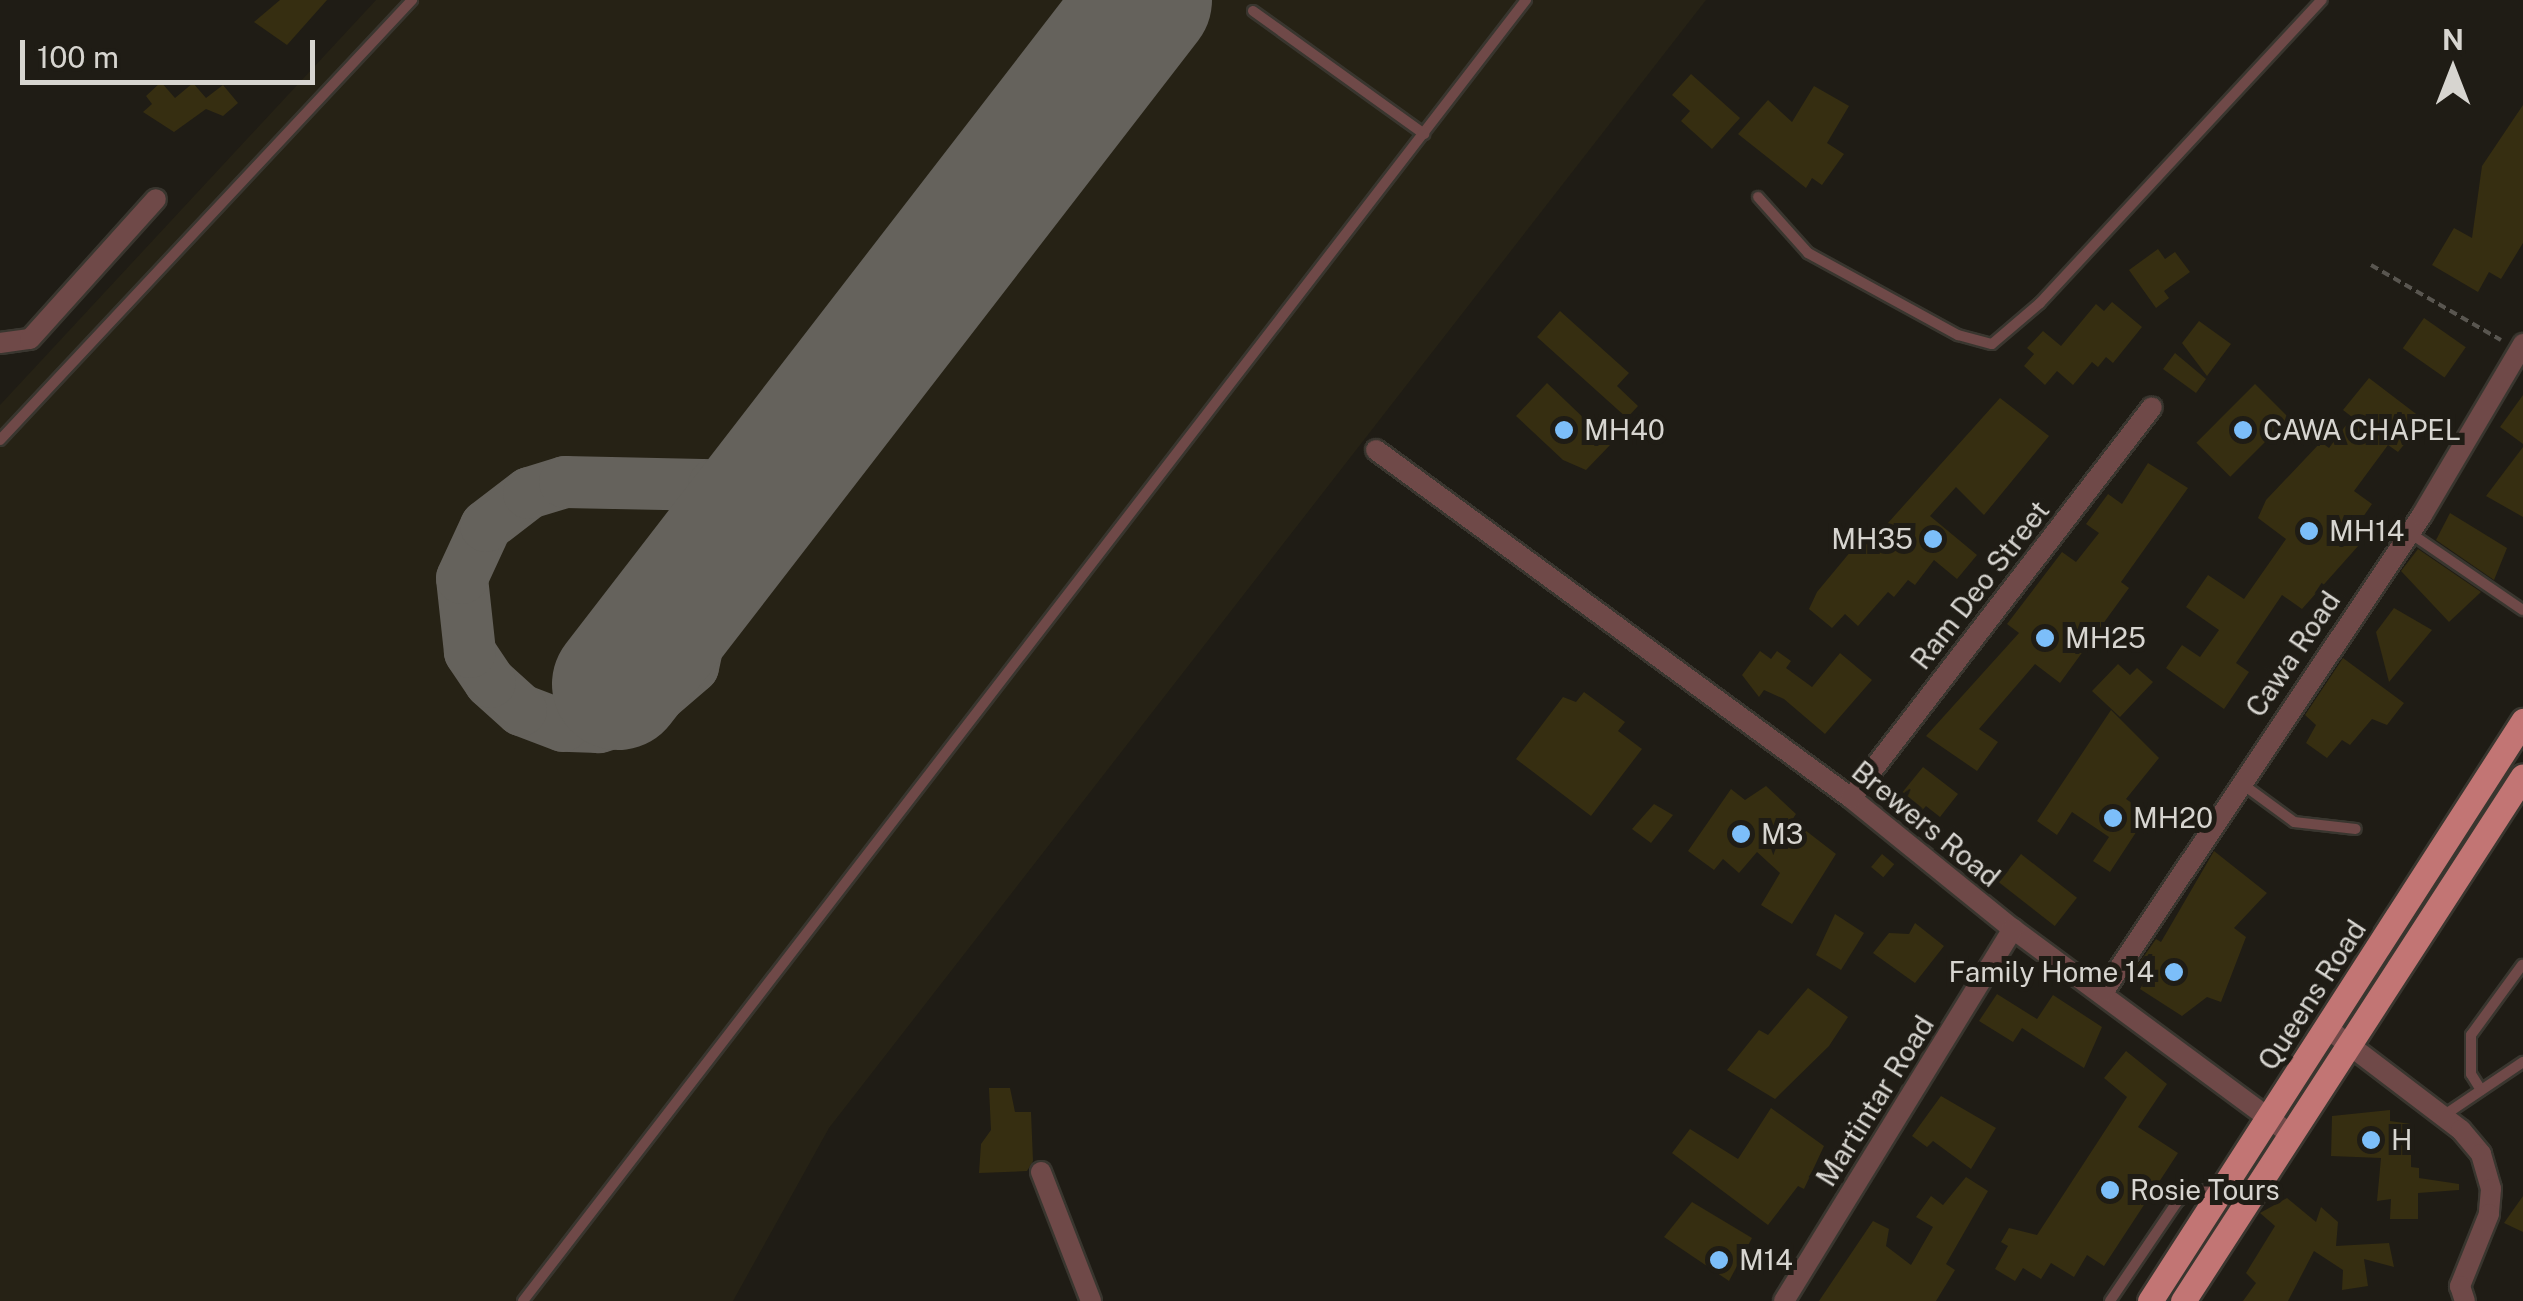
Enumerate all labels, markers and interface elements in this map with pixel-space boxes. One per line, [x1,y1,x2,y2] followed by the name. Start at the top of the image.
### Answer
[25,20,320,82] scale bar
[2403,20,2503,120] north arrow
[2442,23,2464,56] text: N
[37,39,119,75] text: 100 m
[1584,413,1665,447] place label: MH40
[2263,413,2461,447] place label: CAWA CHAPEL
[1553,419,1575,441] marker: MH40
[2232,419,2254,441] marker: CAWA CHAPEL
[1904,494,2056,676] street label: Ram Deo Street
[2329,514,2404,548] place label: MH14
[2298,520,2320,542] marker: MH14
[1831,522,1913,556] place label: MH35
[1922,528,1944,550] marker: MH35
[2239,585,2347,723] street label: Cawa Road
[2065,621,2146,655] place label: MH25
[2034,627,2056,649] marker: MH25
[1845,754,2007,894] street label: Brewers Road
[2133,801,2213,835] place label: MH20
[2102,807,2124,829] marker: MH20
[1761,817,1803,851] place label: M3
[1730,823,1752,845] marker: M3
[2251,914,2373,1076] street label: Queens Road
[1948,955,2154,989] place label: Family Home 14
[2163,961,2185,983] marker: Family Home 14
[1809,1010,1941,1192] street label: Martintar Road
[2391,1123,2412,1157] place label: H
[2360,1129,2382,1151] marker: H
[2130,1173,2280,1207] place label: Rosie Tours
[2099,1179,2121,1201] marker: Rosie Tours
[1739,1243,1793,1277] place label: M14
[1708,1249,1730,1271] marker: M14

